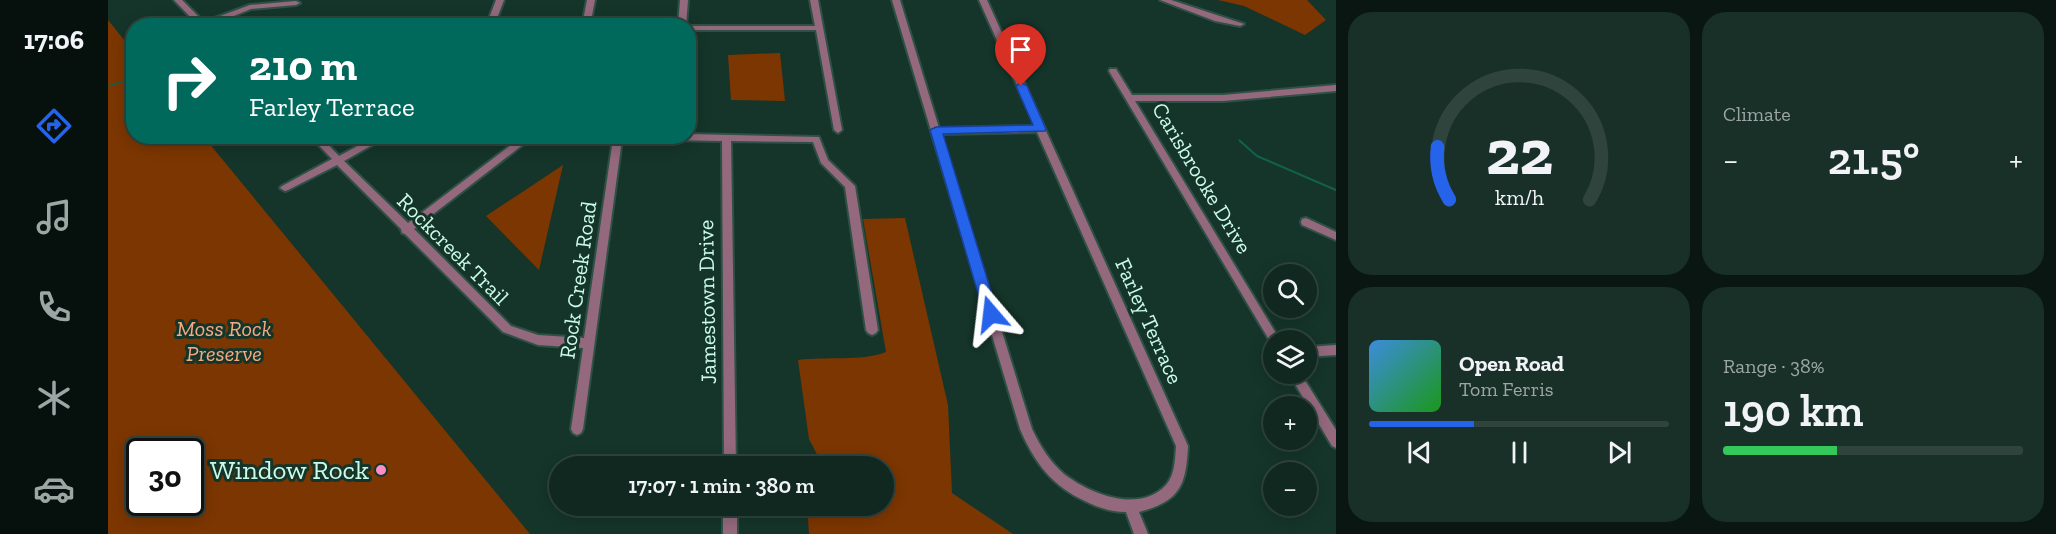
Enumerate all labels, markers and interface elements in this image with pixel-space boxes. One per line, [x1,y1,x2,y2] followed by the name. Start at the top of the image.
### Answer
[24,24,84,56] text: 17:06
[995,24,1046,86] pin
[1004,33,1037,66] icon: arrive
[249,40,357,91] text: 210 m
[150,42,228,120] icon: right
[249,91,415,123] text: Farley Terrace
[1146,97,1258,259] street label: Carisbrooke Drive
[1723,102,1791,126] text: Climate
[33,105,75,147] icon: directions
[1485,115,1553,190] text: 22
[1828,132,1920,186] text: 21.5°
[1723,140,1738,179] text: −
[2009,140,2023,179] text: +
[1495,186,1543,211] text: km/h
[391,187,515,311] street label: Rockcreek Trail
[33,196,75,238] icon: music
[554,199,602,361] street label: Rock Creek Road
[692,220,722,384] street label: Jamestown Drive
[1109,254,1189,388] street label: Farley Terrace
[1263,264,1317,516] map controls
[1263,264,1317,318] button: search
[959,282,1023,346] position arrow
[33,286,75,328] icon: phone
[176,315,272,367] park label: Moss Rock Preserve
[1263,330,1317,384] button: layers
[1459,350,1564,377] text: Open Road
[1723,354,1825,378] text: Range · 38%
[33,377,75,419] icon: climate
[1459,377,1554,401] text: Tom Ferris
[1723,384,1863,438] text: 190 km
[1263,396,1317,450] button: +
[1403,436,1436,469] icon: previous
[1503,436,1536,469] icon: pause
[1603,436,1636,469] icon: next
[126,438,204,516] speed limit sign: 30
[210,454,369,486] place label: Window Rock
[1263,462,1317,516] button: −
[374,463,388,477] marker: Window Rock
[33,468,75,510] icon: car
[628,472,815,499] text: 17:07 · 1 min · 380 m

